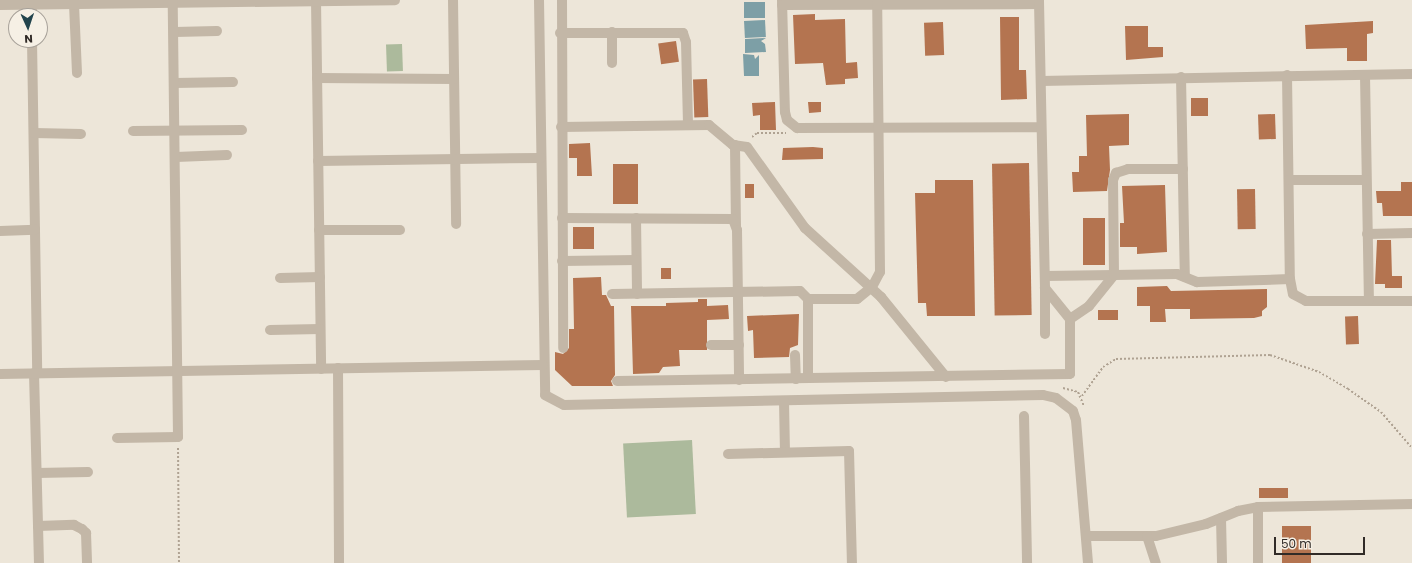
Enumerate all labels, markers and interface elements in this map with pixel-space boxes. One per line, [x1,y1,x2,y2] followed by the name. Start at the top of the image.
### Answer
[8,8,48,48] north arrow
[24,31,33,47] text: N
[1276,529,1367,555] scale bar
[1281,535,1312,552] text: 50 m

